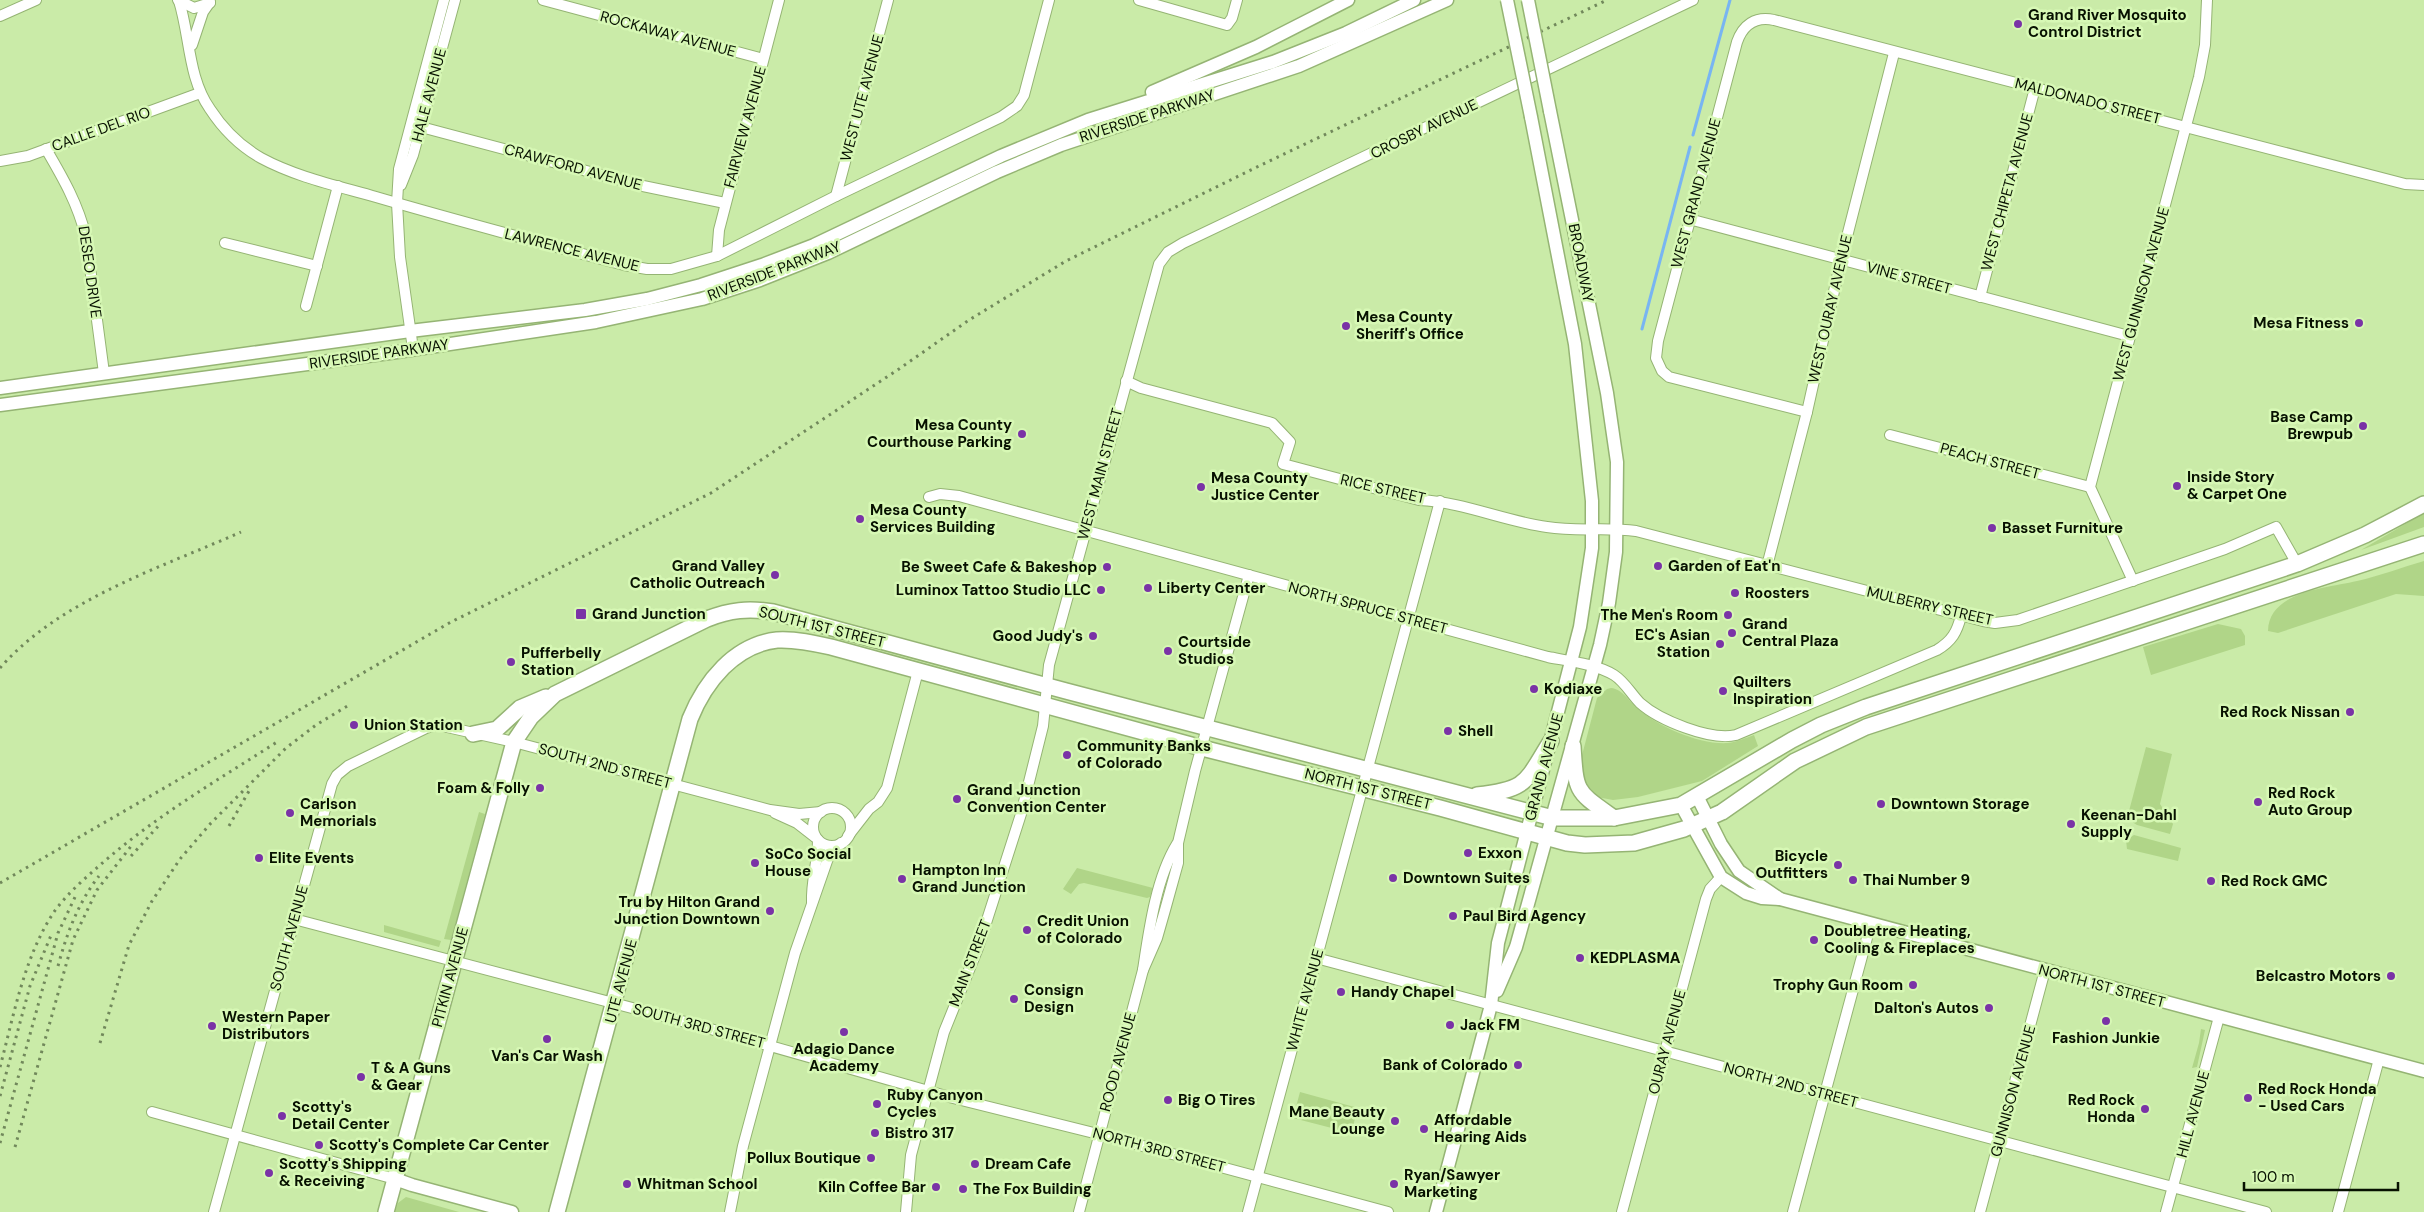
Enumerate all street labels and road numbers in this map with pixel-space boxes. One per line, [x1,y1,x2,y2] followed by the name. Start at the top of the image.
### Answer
[598,6,738,62] street label: ROCKAWAY AVENUE
[835,33,889,163] street label: WEST UTE AVENUE
[407,46,451,144] street label: HALE AVENUE
[719,64,771,190] street label: FAIRVIEW AVENUE
[2013,73,2163,129] street label: MALDONADO STREET
[1077,85,1217,147] street label: RIVERSIDE PARKWAY
[1367,94,1481,164] street label: CROSBY AVENUE
[49,102,153,156] street label: CALLE DEL RIO
[1976,111,2038,273] street label: WEST CHIPETA AVENUE
[1666,116,1726,270] street label: WEST GRAND AVENUE
[502,139,644,195] street label: CRAWFORD AVENUE
[2108,205,2174,383] street label: WEST GUNNISON AVENUE
[1564,222,1598,304] street label: BROADWAY
[503,224,641,276] street label: LAWRENCE AVENUE
[74,225,106,319] street label: DESEO DRIVE
[1803,233,1857,385] street label: WEST OURAY AVENUE
[705,236,844,306] street label: RIVERSIDE PARKWAY
[1864,257,1954,299] street label: VINE STREET
[308,334,450,374] street label: RIVERSIDE PARKWAY
[1073,406,1127,542] street label: WEST MAIN STREET
[1938,438,2042,484] street label: PEACH STREET
[1338,469,1428,509] street label: RICE STREET
[1286,577,1450,639] street label: NORTH SPRUCE STREET
[1865,582,1995,630] street label: MULBERRY STREET
[757,602,887,652] street label: SOUTH 1ST STREET
[1520,711,1568,823] street label: GRAND AVENUE
[536,739,674,793] street label: SOUTH 2ND STREET
[1302,764,1434,814] street label: NORTH 1ST STREET
[265,883,313,993] street label: SOUTH AVENUE
[944,917,996,1009] street label: MAIN STREET
[427,925,473,1029] street label: PITKIN AVENUE
[600,937,642,1025] street label: UTE AVENUE
[1282,947,1328,1053] street label: WHITE AVENUE
[2037,959,2167,1013] street label: NORTH 1ST STREET
[1643,987,1691,1097] street label: OURAY AVENUE
[631,999,767,1053] street label: SOUTH 3RD STREET
[1095,1010,1141,1114] street label: ROOD AVENUE
[1986,1023,2040,1159] street label: GUNNISON AVENUE
[1722,1057,1860,1113] street label: NORTH 2ND STREET
[2172,1068,2214,1160] street label: HILL AVENUE
[1090,1123,1228,1177] street label: NORTH 3RD STREET

